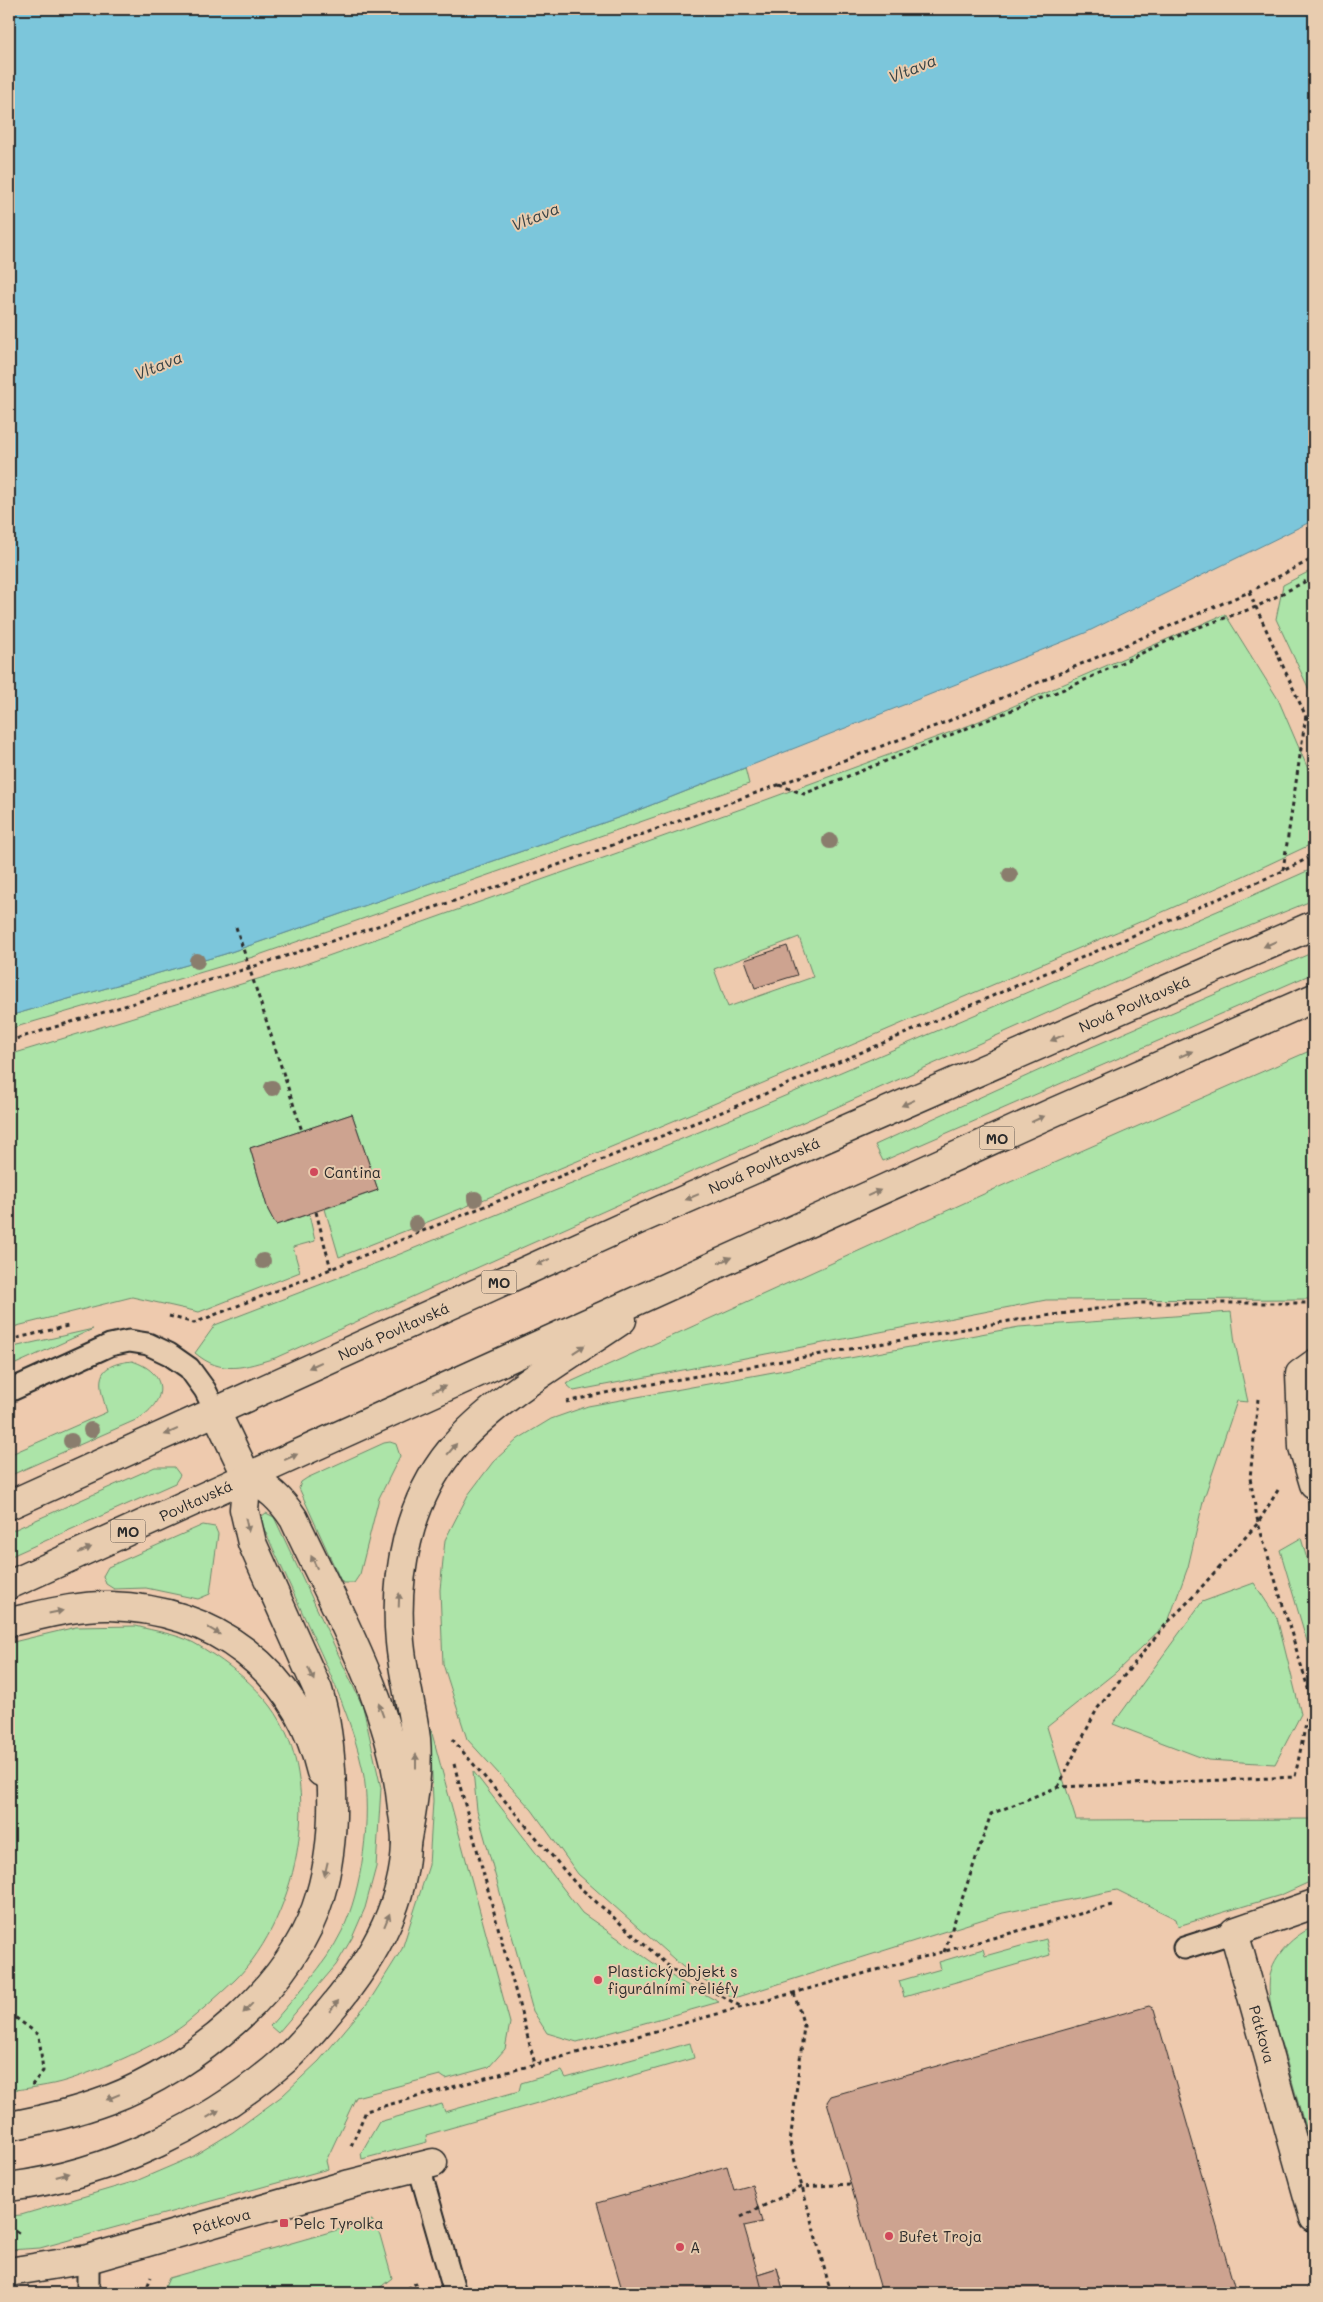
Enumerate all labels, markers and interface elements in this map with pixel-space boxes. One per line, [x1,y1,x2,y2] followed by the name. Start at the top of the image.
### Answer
[885,49,939,87] water label: Vltava
[508,197,562,235] water label: Vltava
[131,346,185,384] water label: Vltava
[1263,941,1277,949] one-way arrow
[1075,970,1193,1037] street label: Nová Povltavská
[1050,1034,1064,1042] one-way arrow
[1179,1049,1193,1057] one-way arrow
[901,1100,915,1108] one-way arrow
[1031,1115,1045,1123] one-way arrow
[980,1126,1014,1150] road number: MO
[705,1132,823,1198] street label: Nová Povltavská
[324,1162,381,1182] place label: Cantina
[308,1166,320,1178] marker: Cantina
[867,1189,881,1197] one-way arrow
[685,1194,699,1202] one-way arrow
[718,1255,732,1263] one-way arrow
[536,1259,550,1267] one-way arrow
[482,1270,516,1294] road number: MO
[335,1297,452,1365] street label: Nová Povltavská
[573,1344,586,1354] one-way arrow
[308,1361,322,1369] one-way arrow
[432,1385,446,1393] one-way arrow
[164,1428,178,1436] one-way arrow
[447,1443,458,1456] one-way arrow
[284,1452,298,1460] one-way arrow
[156,1475,235,1526] street label: Povltavská
[243,1518,251,1533] one-way arrow
[110,1520,146,1542] road number: MO
[78,1546,92,1554] one-way arrow
[310,1555,318,1569] one-way arrow
[395,1591,403,1607] one-way arrow
[49,1608,64,1616] one-way arrow
[208,1627,221,1636] one-way arrow
[307,1667,315,1681] one-way arrow
[377,1702,385,1717] one-way arrow
[412,1753,420,1769] one-way arrow
[322,1862,330,1877] one-way arrow
[384,1913,392,1927] one-way arrow
[608,1961,739,1998] place label: Plastický objekt s figurálními reliéfy
[592,1974,604,1986] marker: Plastický objekt s figurálními reliéfy
[328,2000,339,2013] one-way arrow
[242,2002,254,2014] one-way arrow
[1245,2003,1280,2066] street label: Pátkova
[106,2094,120,2102] one-way arrow
[206,2109,219,2118] one-way arrow
[56,2171,71,2179] one-way arrow
[190,2203,253,2239] street label: Pátkova
[294,2213,384,2233] place label: Pelc Tyrolka
[278,2217,290,2229] marker: Pelc Tyrolka
[899,2226,982,2246] place label: Bufet Troja
[883,2230,895,2242] marker: Bufet Troja
[690,2237,700,2257] place label: A
[674,2241,686,2253] marker: A

